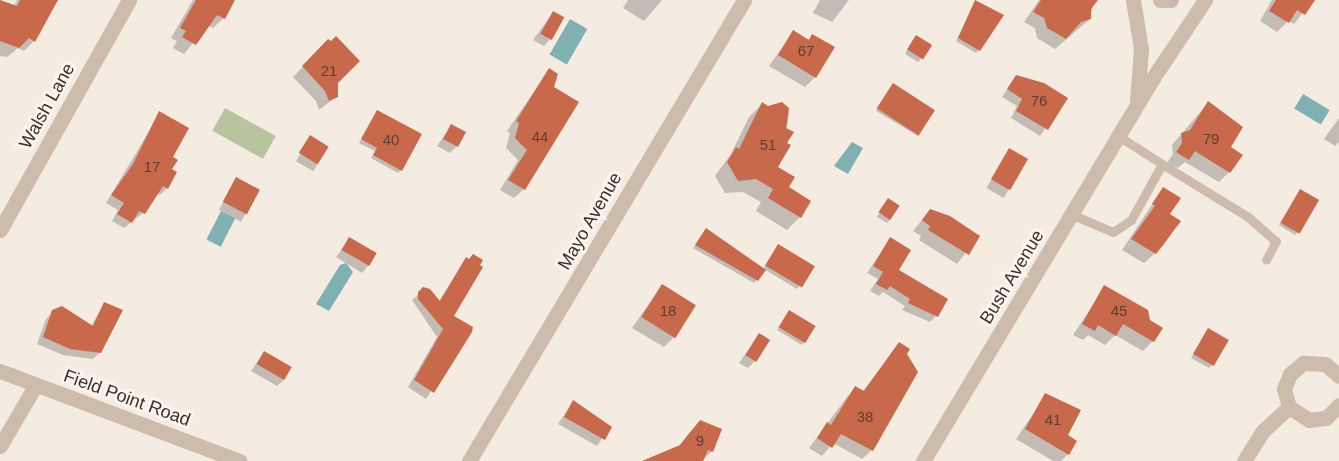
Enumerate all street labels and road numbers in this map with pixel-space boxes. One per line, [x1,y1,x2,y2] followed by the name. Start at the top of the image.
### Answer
[15,59,79,153] street label: Walsh Lane
[553,168,627,274] street label: Mayo Avenue
[975,226,1049,328] street label: Bush Avenue
[61,365,193,431] street label: Field Point Road

